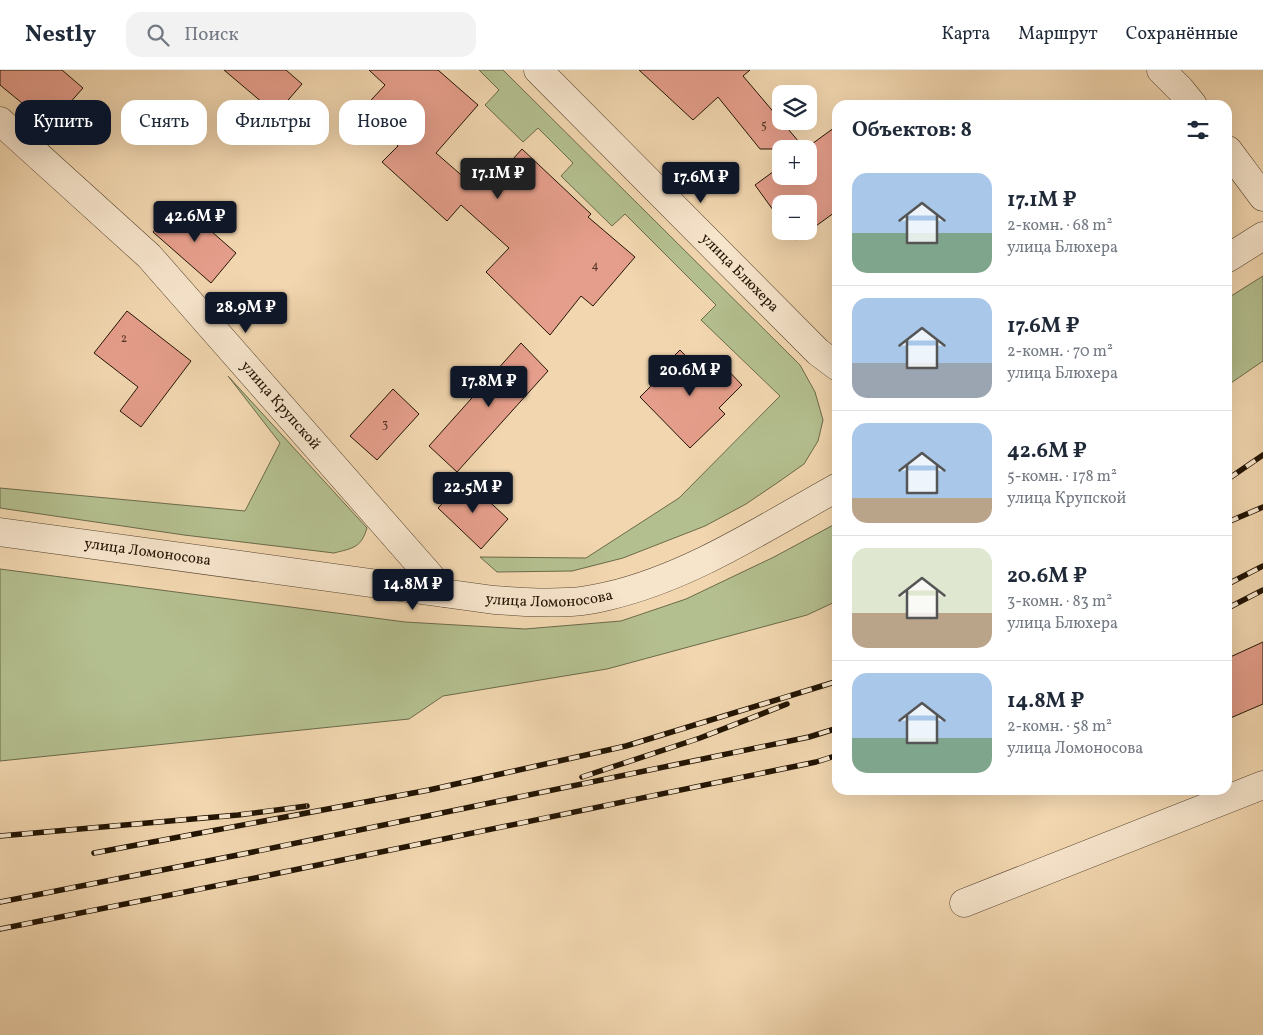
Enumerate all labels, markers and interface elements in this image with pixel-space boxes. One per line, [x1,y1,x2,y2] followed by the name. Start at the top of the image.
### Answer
[126,12,476,57] search box
[25,18,96,52] text: Nestly
[144,21,172,49] icon: search
[184,22,239,48] text: Поиск
[941,22,990,47] text: Карта
[1018,22,1098,47] text: Маршрут
[1126,22,1238,47] text: Сохранённые
[772,85,817,240] map controls
[772,85,817,130] button: layers
[15,100,111,145] chip: Купить
[121,100,207,145] chip: Снять
[217,100,329,145] chip: Фильтры
[339,100,425,145] chip: Новое
[852,116,972,145] text: Объектов: 8
[1184,116,1212,144] icon: filters
[761,118,767,134] house number: 5
[772,140,817,185] button: +
[452,158,544,200] pin: 17.1M ₽
[655,162,747,204] pin: 17.6M ₽
[471,163,525,185] text: 17.1M ₽
[673,167,729,189] text: 17.6M ₽
[1007,186,1077,215] text: 17.1M ₽
[892,193,952,253] icon: home
[772,195,817,240] button: −
[149,200,241,243] pin: 42.6M ₽
[165,206,225,228] text: 42.6M ₽
[1007,215,1112,237] text: 2-комн. · 68 m²
[695,229,784,317] street label: улица Блюхера
[1007,237,1118,259] text: улица Блюхера
[591,258,599,274] house number: 4
[200,292,292,334] pin: 28.9M ₽
[216,297,276,319] text: 28.9M ₽
[1007,312,1080,341] text: 17.6M ₽
[892,318,952,378] icon: home
[121,331,127,347] house number: 2
[1007,341,1113,363] text: 2-комн. · 70 m²
[644,354,736,397] pin: 20.6M ₽
[235,356,325,454] street label: улица Крупской
[659,360,721,382] text: 20.6M ₽
[1007,363,1118,385] text: улица Блюхера
[443,366,535,408] pin: 17.8M ₽
[461,371,517,393] text: 17.8M ₽
[382,417,388,433] house number: 3
[1007,437,1087,466] text: 42.6M ₽
[892,443,952,503] icon: home
[1007,466,1117,488] text: 5-комн. · 178 m²
[427,472,519,514] pin: 22.5M ₽
[444,477,502,499] text: 22.5M ₽
[1007,488,1126,510] text: улица Крупской
[83,533,212,571] street label: улица Ломоносова
[1007,562,1087,591] text: 20.6M ₽
[367,568,459,611] pin: 14.8M ₽
[892,568,952,628] icon: home
[383,574,443,596] text: 14.8M ₽
[484,585,615,613] street label: улица Ломоносова
[1007,591,1112,613] text: 3-комн. · 83 m²
[1007,613,1118,635] text: улица Блюхера
[1007,687,1084,716] text: 14.8M ₽
[892,693,952,753] icon: home
[1007,716,1112,738] text: 2-комн. · 58 m²
[1007,738,1143,760] text: улица Ломоносова

